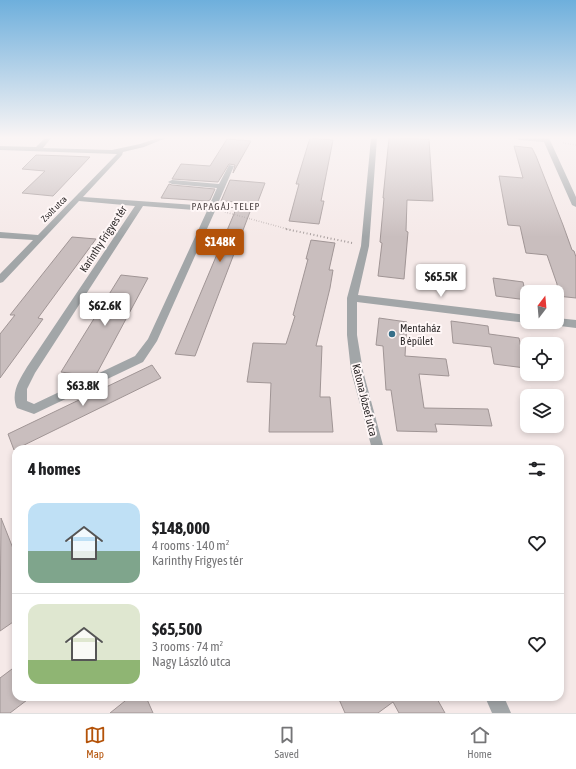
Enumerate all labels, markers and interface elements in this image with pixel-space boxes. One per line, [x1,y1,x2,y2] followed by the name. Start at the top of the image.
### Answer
[39,194,69,224] street label: Zsolt utca
[192,201,260,212] district label: PAPAGÁJ-TELEP
[77,203,129,274] street label: Karinthy Frigyes tér
[192,229,248,263] pin: $148K
[205,234,235,249] text: $148K
[408,264,474,298] pin: $65.5K
[425,269,457,284] text: $65.5K
[520,285,564,329] north arrow
[520,285,564,433] map controls
[72,293,138,327] pin: $62.6K
[89,298,121,313] text: $62.6K
[400,322,440,347] place label: Mentaház B épület
[387,329,397,339] marker: Mentaház B épület
[520,337,564,381] button: locate
[350,363,380,437] street label: Katona József utca
[50,373,116,407] pin: $63.8K
[67,378,99,393] text: $63.8K
[520,389,564,433] button: layers
[526,458,548,480] icon: filters
[28,459,81,479] text: 4 homes
[152,518,210,538] text: $148,000
[60,519,108,567] icon: home
[526,532,548,554] icon: heart
[152,538,229,553] text: 4 rooms · 140 m²
[152,553,243,568] text: Karinthy Frigyes tér
[152,619,202,639] text: $65,500
[60,620,108,668] icon: home
[526,633,548,655] icon: heart
[152,639,223,654] text: 3 rooms · 74 m²
[152,654,231,669] text: Nagy László utca
[84,724,106,760] tab: Map
[275,724,299,760] tab: Saved
[467,724,492,760] tab: Home

